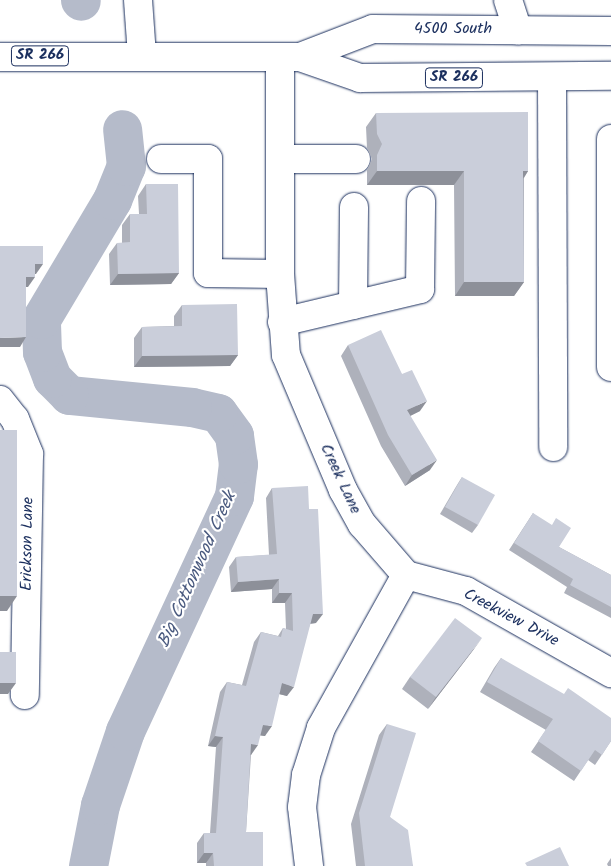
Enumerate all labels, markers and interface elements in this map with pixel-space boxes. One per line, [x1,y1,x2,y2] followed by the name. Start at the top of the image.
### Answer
[414,19,492,39] street label: 4500 South
[10,44,70,68] road number: SR 266
[424,66,484,90] road number: SR 266
[315,441,365,517] street label: Creek Lane
[154,489,242,651] water label: Big Cottonwood Creek
[18,497,38,591] street label: Erickson Lane
[460,585,562,651] street label: Creekview Drive

